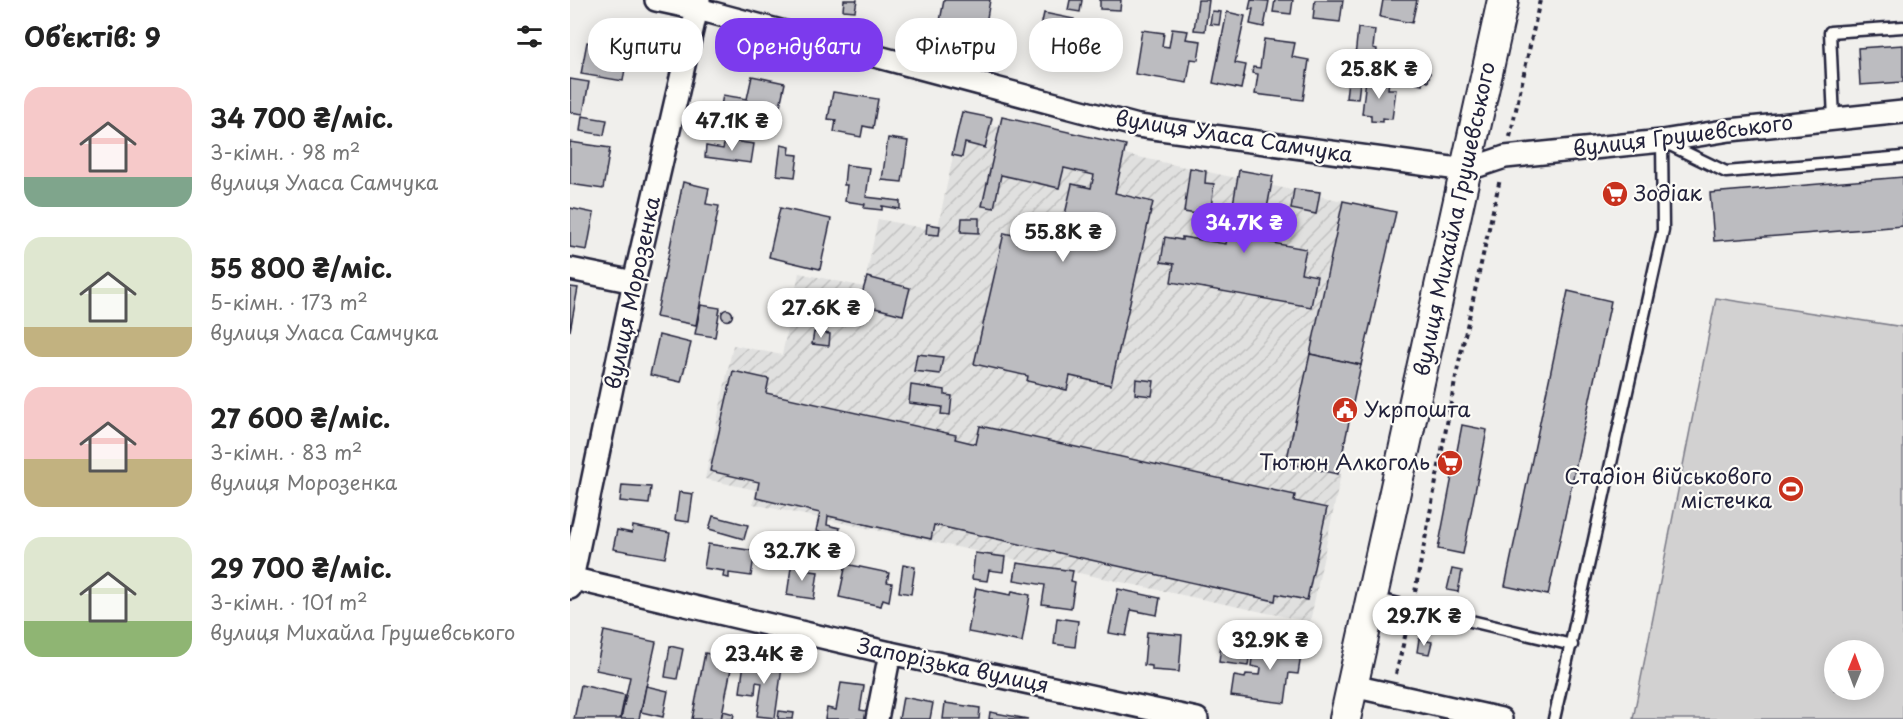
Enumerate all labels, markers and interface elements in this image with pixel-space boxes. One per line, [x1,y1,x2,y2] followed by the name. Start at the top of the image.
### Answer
[24,17,161,56] text: Об’єктів: 9
[588,18,703,72] chip: Купити
[715,18,883,72] chip: Орендувати
[895,18,1017,72] chip: Фільтри
[1029,18,1123,72] chip: Нове
[513,20,546,53] icon: filters
[1324,49,1434,100] pin: 25.8K ₴
[1340,53,1418,83] text: 25.8K ₴
[1404,59,1502,379] street label: вулиця Михайла Грушевського
[210,98,393,137] text: 34 700 ₴/міс.
[1113,100,1355,170] street label: вулиця Уласа Самчука
[677,101,787,152] pin: 47.1K ₴
[695,105,769,135] text: 47.1K ₴
[1571,105,1795,163] street label: вулиця Грушевського
[72,111,144,183] icon: home
[210,137,360,167] text: 3-кімн. · 98 m²
[210,167,438,197] text: вулиця Уласа Самчука
[1633,176,1702,208] place label: Зодіак
[1600,179,1630,209] supermarket icon: Зодіак
[595,193,667,392] street label: вулиця Морозенка
[1189,203,1299,254] pin: 34.7K ₴
[1205,207,1283,237] text: 34.7K ₴
[1008,212,1118,263] pin: 55.8K ₴
[1024,216,1102,246] text: 55.8K ₴
[210,248,393,287] text: 55 800 ₴/міс.
[72,261,144,333] icon: home
[210,287,368,317] text: 5-кімн. · 173 m²
[766,288,876,339] pin: 27.6K ₴
[781,292,861,322] text: 27.6K ₴
[210,317,438,347] text: вулиця Уласа Самчука
[1364,392,1471,424] place label: Укрпошта
[1330,395,1360,425] public building icon: Укрпошта
[210,398,391,437] text: 27 600 ₴/міс.
[72,411,144,483] icon: home
[210,437,362,467] text: 3-кімн. · 83 m²
[1259,445,1430,477] place label: Тютюн Алкоголь
[1435,448,1465,478] supermarket icon: Тютюн Алкоголь
[1564,459,1773,515] place label: Стадіон військового містечка
[210,467,397,497] text: вулиця Морозенка
[1776,474,1806,504] sports icon: Стадіон військового містечка
[747,531,857,582] pin: 32.7K ₴
[763,535,841,565] text: 32.7K ₴
[210,548,392,587] text: 29 700 ₴/міс.
[72,561,144,633] icon: home
[210,587,368,617] text: 3-кімн. · 101 m²
[1369,596,1479,647] pin: 29.7K ₴
[1386,600,1462,630] text: 29.7K ₴
[210,617,515,647] text: вулиця Михайла Грушевського
[1215,620,1325,671] pin: 32.9K ₴
[1231,624,1309,654] text: 32.9K ₴
[855,628,1052,700] street label: Запорізька вулиця
[709,634,819,685] pin: 23.4K ₴
[724,638,804,668] text: 23.4K ₴
[1824,640,1884,700] north arrow
[1824,640,1884,700] map controls

